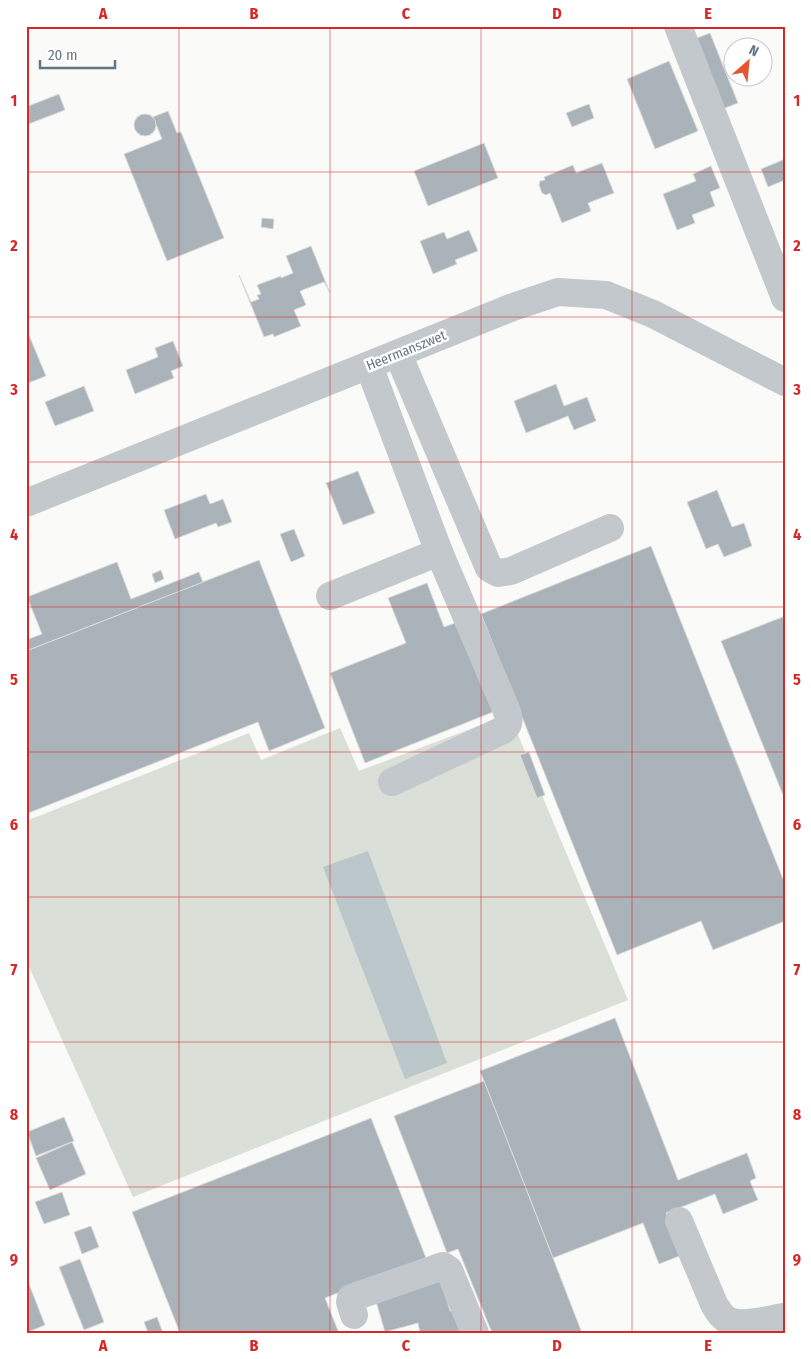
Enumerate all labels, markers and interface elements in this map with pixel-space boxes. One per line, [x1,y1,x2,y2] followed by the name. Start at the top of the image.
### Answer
[98,4,108,23] text: A
[250,4,259,23] text: B
[402,4,411,23] text: C
[552,4,562,23] text: D
[704,4,712,23] text: E
[40,38,115,70] scale bar
[724,38,774,88] north arrow
[746,41,761,60] text: N
[48,46,78,64] text: 20 m
[11,91,17,110] text: 1
[794,91,800,110] text: 1
[9,236,18,255] text: 2
[792,236,801,255] text: 2
[364,327,449,374] street label: Heermanszwet
[9,380,18,399] text: 3
[792,380,801,399] text: 3
[10,525,18,544] text: 4
[793,525,801,544] text: 4
[10,670,18,689] text: 5
[793,670,801,689] text: 5
[10,815,18,834] text: 6
[793,815,801,834] text: 6
[11,960,18,979] text: 7
[794,960,801,979] text: 7
[10,1105,19,1124] text: 8
[793,1105,802,1124] text: 8
[10,1250,18,1269] text: 9
[793,1250,801,1269] text: 9
[98,1336,108,1355] text: A
[250,1336,259,1355] text: B
[402,1336,411,1355] text: C
[552,1336,562,1355] text: D
[704,1336,712,1355] text: E

